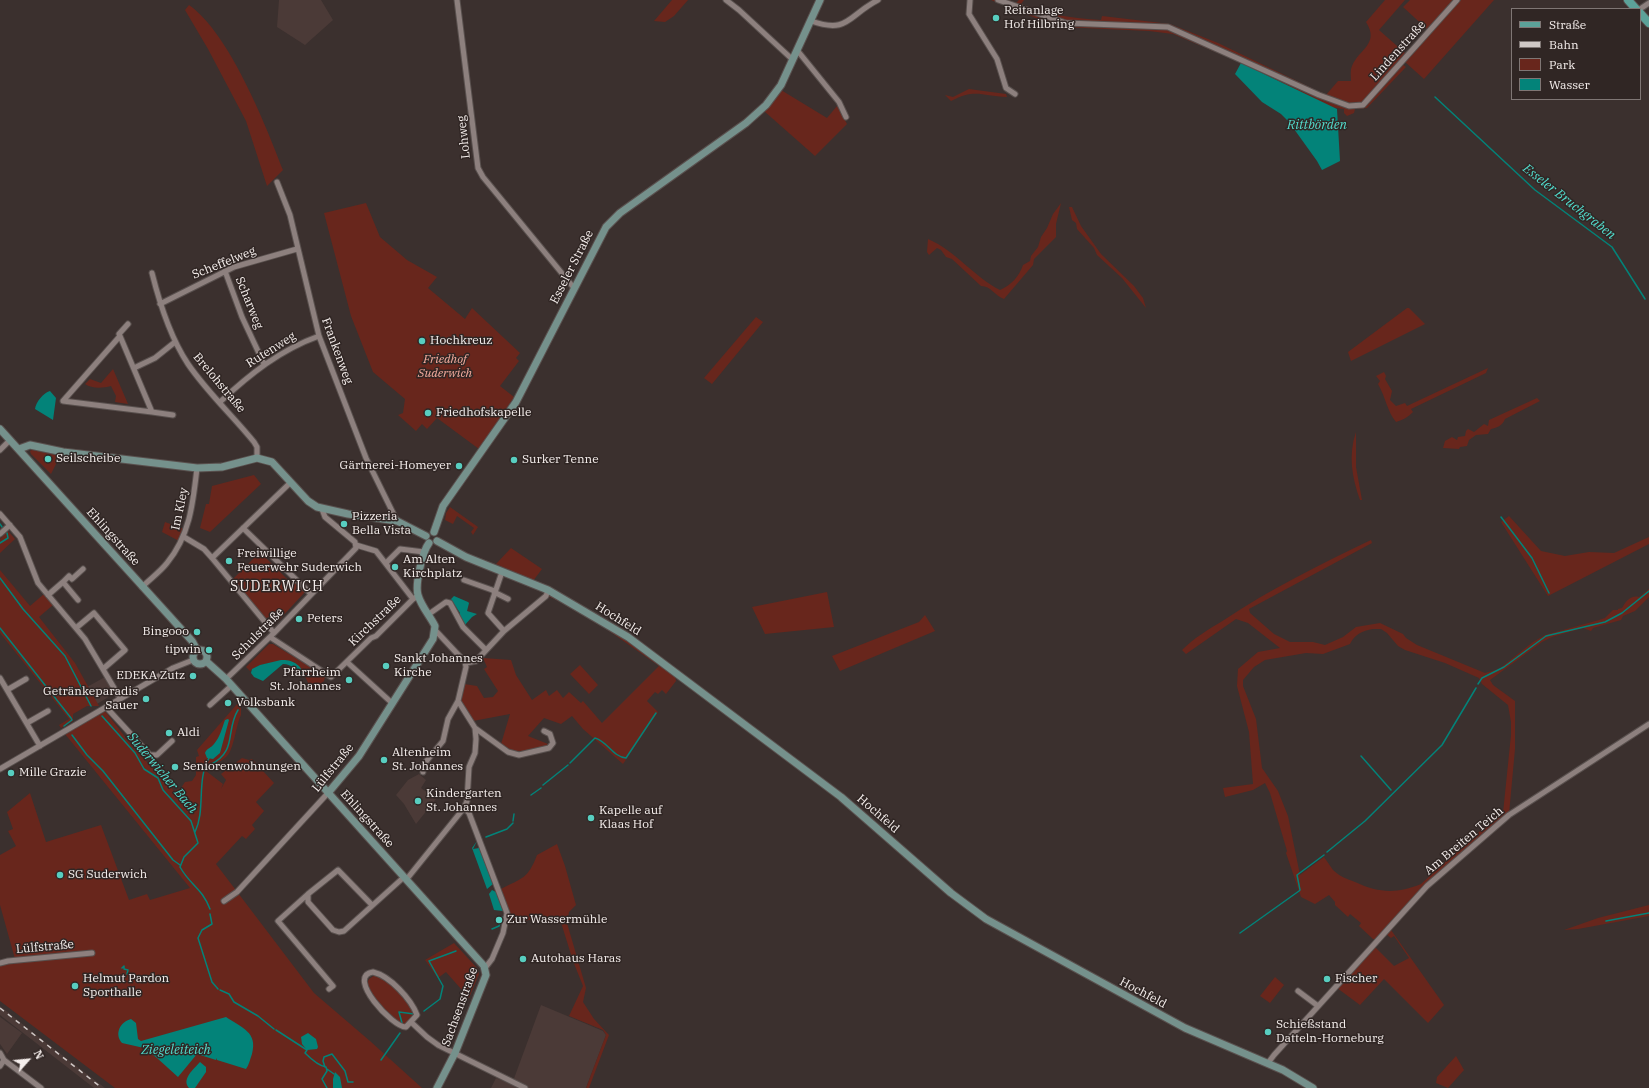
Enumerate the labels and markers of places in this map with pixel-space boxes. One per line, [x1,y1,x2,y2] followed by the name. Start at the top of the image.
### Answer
[1004,4,1074,32] place label: Reitanlage Hof Hilbring
[991,13,1001,23] marker: Reitanlage Hof Hilbring
[430,334,492,348] place label: Hochkreuz
[417,336,427,346] marker: Hochkreuz
[436,406,531,420] place label: Friedhofskapelle
[423,408,433,418] marker: Friedhofskapelle
[56,452,120,466] place label: Seilscheibe
[522,453,599,467] place label: Surker Tenne
[43,454,53,464] marker: Seilscheibe
[509,455,519,465] marker: Surker Tenne
[340,459,451,473] place label: Gärtnerei-Homeyer
[454,461,464,471] marker: Gärtnerei-Homeyer
[352,510,411,538] place label: Pizzeria Bella Vista
[339,519,349,529] marker: Pizzeria Bella Vista
[237,547,362,575] place label: Freiwillige Feuerwehr Suderwich
[403,553,462,581] place label: Am Alten Kirchplatz
[224,556,234,566] marker: Freiwillige Feuerwehr Suderwich
[390,562,400,572] marker: Am Alten Kirchplatz
[307,612,343,626] place label: Peters
[294,614,304,624] marker: Peters
[143,625,189,639] place label: Bingooo
[192,627,202,637] marker: Bingooo
[165,643,201,657] place label: tipwin
[204,645,214,655] marker: tipwin
[394,652,483,680] place label: Sankt Johannes Kirche
[381,661,391,671] marker: Sankt Johannes Kirche
[270,666,341,694] place label: Pfarrheim St. Johannes
[116,669,185,683] place label: EDEKA Zutz
[188,671,198,681] marker: EDEKA Zutz
[344,675,354,685] marker: Pfarrheim St. Johannes
[43,685,138,713] place label: Getränkeparadis Sauer
[141,694,151,704] marker: Getränkeparadis Sauer
[236,696,295,710] place label: Volksbank
[223,698,233,708] marker: Volksbank
[177,726,200,740] place label: Aldi
[164,728,174,738] marker: Aldi
[392,746,463,774] place label: Altenheim St. Johannes
[379,755,389,765] marker: Altenheim St. Johannes
[183,760,301,774] place label: Seniorenwohnungen
[170,762,180,772] marker: Seniorenwohnungen
[19,766,86,780] place label: Mille Grazie
[6,768,16,778] marker: Mille Grazie
[426,787,502,815] place label: Kindergarten St. Johannes
[413,796,423,806] marker: Kindergarten St. Johannes
[599,804,662,832] place label: Kapelle auf Klaas Hof
[586,813,596,823] marker: Kapelle auf Klaas Hof
[68,868,147,882] place label: SG Suderwich
[55,870,65,880] marker: SG Suderwich
[507,913,607,927] place label: Zur Wassermühle
[494,915,504,925] marker: Zur Wassermühle
[531,952,621,966] place label: Autohaus Haras
[518,954,528,964] marker: Autohaus Haras
[83,972,169,1000] place label: Helmut Pardon Sporthalle
[1335,972,1377,986] place label: Fischer
[1322,974,1332,984] marker: Fischer
[70,981,80,991] marker: Helmut Pardon Sporthalle
[1276,1018,1384,1046] place label: Schießstand Datteln-Horneburg
[1263,1027,1273,1037] marker: Schießstand Datteln-Horneburg

